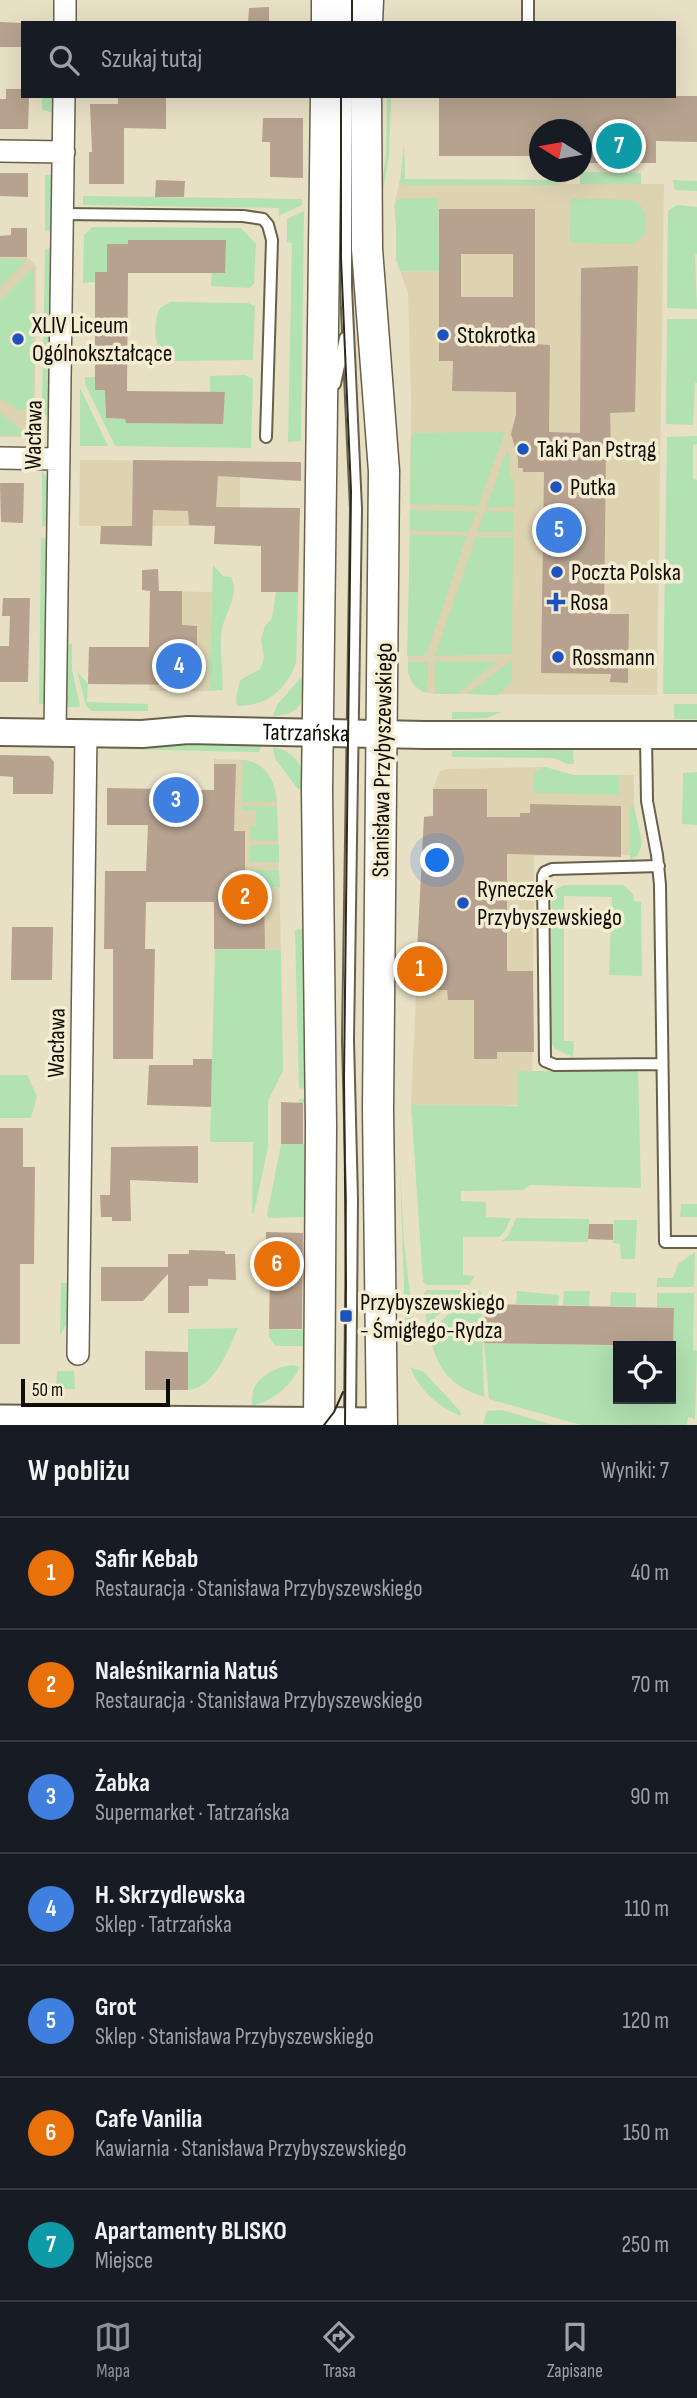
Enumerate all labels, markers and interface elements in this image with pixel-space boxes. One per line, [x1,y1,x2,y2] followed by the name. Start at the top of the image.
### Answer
[21,21,676,98] search box
[45,41,83,79] icon: search
[101,44,202,75] text: Szukaj tutaj
[529,119,592,182] north arrow
[596,120,642,172] pin: 7
[31,311,172,368] place label: XLIV Liceum Ogólnokształcące
[457,321,536,350] place label: Stokrotka
[435,327,451,343] marker: Stokrotka
[10,331,26,347] marker: XLIV Liceum Ogólnokształcące
[18,400,49,470] street label: Wacława
[537,435,656,464] place label: Taki Pan Pstrąg
[515,441,531,457] marker: Taki Pan Pstrąg
[570,473,616,502] place label: Putka
[548,479,564,495] marker: Putka
[536,504,582,556] pin: 5
[571,558,681,587] place label: Poczta Polska
[549,564,565,580] marker: Poczta Polska
[570,588,609,617] place label: Rosa
[548,594,564,610] marker: Rosa
[156,640,202,692] pin: 4
[366,642,399,878] street label: Stanisława Przybyszewskiego
[572,643,655,672] place label: Rossmann
[550,649,566,665] marker: Rossmann
[262,718,350,748] street label: Tatrzańska
[153,774,199,826] pin: 3
[420,843,454,877] your location
[222,871,268,923] pin: 2
[477,875,622,932] place label: Ryneczek Przybyszewskiego
[455,895,471,911] marker: Ryneczek Przybyszewskiego
[397,943,443,995] pin: 1
[41,1008,72,1078] street label: Wacława
[254,1238,300,1290] pin: 6
[360,1288,505,1345] place label: Przybyszewskiego - Śmigłego-Rydza
[338,1308,354,1324] marker: Przybyszewskiego - Śmigłego-Rydza
[613,1341,676,1404] map controls
[613,1341,676,1404] button: locate
[21,1376,170,1408] scale bar
[32,1379,63,1402] text: 50 m
[28,1453,130,1489] text: W pobliżu
[601,1457,669,1485] text: Wyniki: 7
[95,1544,198,1575] text: Safir Kebab
[46,1559,56,1587] text: 1
[631,1559,669,1587] text: 40 m
[95,1575,423,1603] text: Restauracja · Stanisława Przybyszewskiego
[95,1656,278,1687] text: Naleśnikarnia Natuś
[46,1671,56,1699] text: 2
[631,1671,669,1699] text: 70 m
[95,1687,423,1715] text: Restauracja · Stanisława Przybyszewskiego
[95,1768,150,1799] text: Żabka
[46,1783,56,1811] text: 3
[630,1783,669,1811] text: 90 m
[95,1799,290,1827] text: Supermarket · Tatrzańska
[95,1880,245,1911] text: H. Skrzydlewska
[46,1895,56,1923] text: 4
[624,1895,669,1923] text: 110 m
[95,1911,232,1939] text: Sklep · Tatrzańska
[95,1992,136,2023] text: Grot
[46,2007,56,2035] text: 5
[623,2007,669,2035] text: 120 m
[95,2023,374,2051] text: Sklep · Stanisława Przybyszewskiego
[95,2104,202,2135] text: Cafe Vanilia
[46,2119,56,2147] text: 6
[623,2119,669,2147] text: 150 m
[95,2135,407,2163] text: Kawiarnia · Stanisława Przybyszewskiego
[95,2216,287,2247] text: Apartamenty BLISKO
[46,2231,56,2259] text: 7
[622,2231,669,2259] text: 250 m
[95,2247,153,2275] text: Miejsce
[94,2318,132,2383] tab: Mapa
[320,2318,358,2383] tab: Trasa
[547,2318,603,2383] tab: Zapisane

